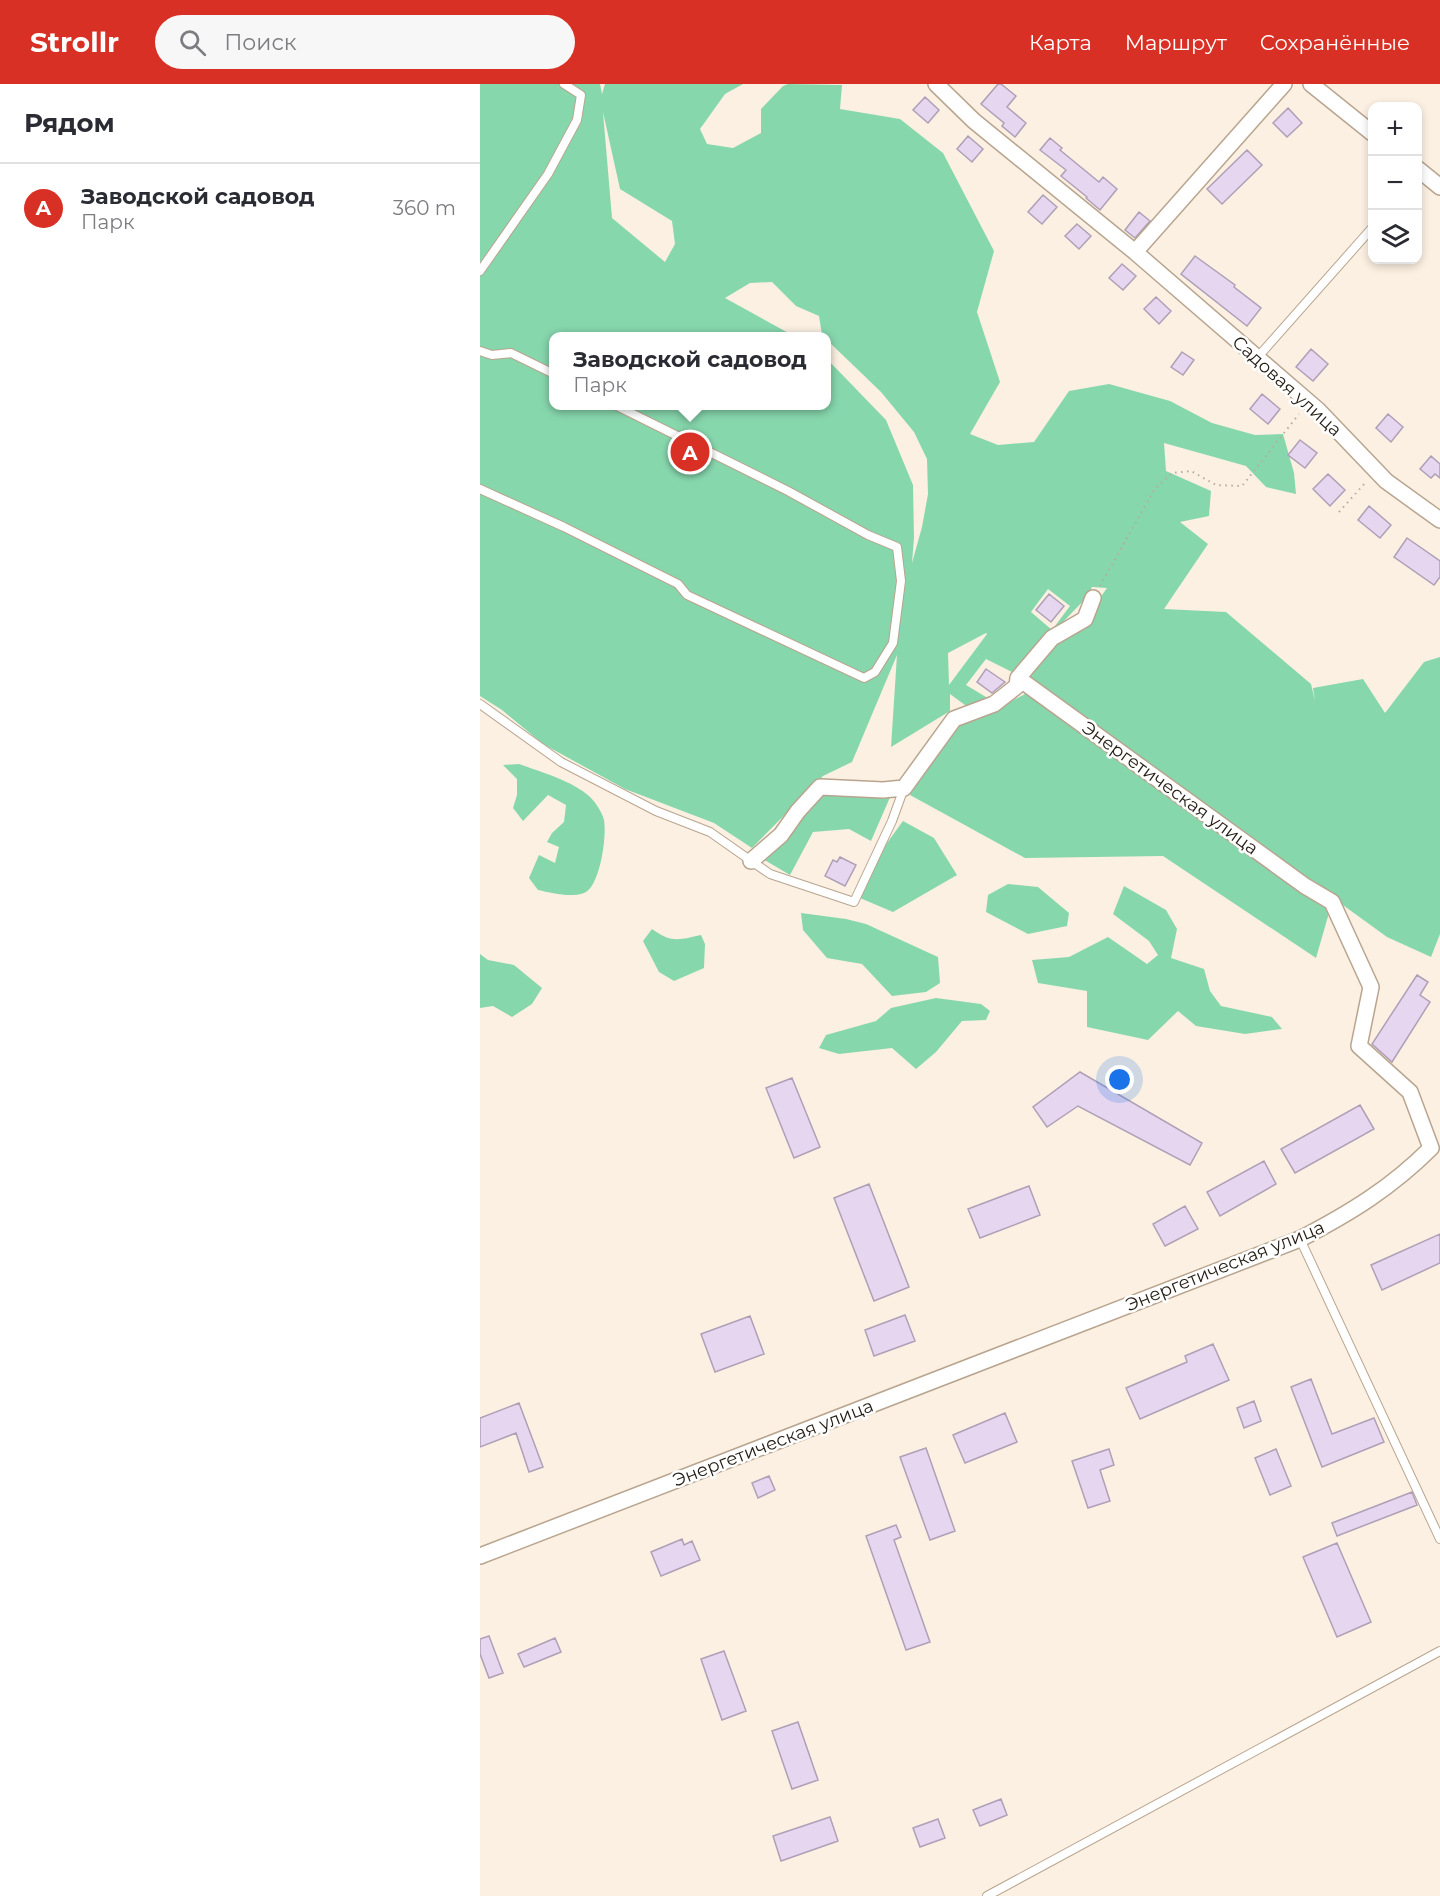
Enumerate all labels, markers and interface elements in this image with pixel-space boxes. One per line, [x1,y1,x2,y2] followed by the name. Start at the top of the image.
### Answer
[155,15,575,69] search box
[30,25,119,59] text: Strollr
[176,26,209,59] icon: search
[224,29,297,56] text: Поиск
[1029,30,1092,55] text: Карта
[1125,30,1227,55] text: Маршрут
[1260,30,1410,55] text: Сохранённые
[1368,102,1422,264] map controls
[1368,102,1422,156] button: +
[24,107,115,139] text: Рядом
[1368,156,1422,210] button: −
[81,183,314,210] text: Заводской садовод
[36,196,51,220] text: A
[393,196,456,220] text: 360 m
[81,210,135,234] text: Парк
[1368,210,1422,264] button: layers
[1228,331,1346,441] street label: Садовая улица
[549,332,831,410] popup
[573,346,807,373] text: Заводской садовод
[573,373,627,397] text: Парк
[670,430,710,475] pin: A
[1077,717,1263,859] street label: Энергетическая улица
[1105,1065,1134,1094] your location
[1122,1216,1328,1316] street label: Энергетическая улица
[670,1395,876,1491] street label: Энергетическая улица

